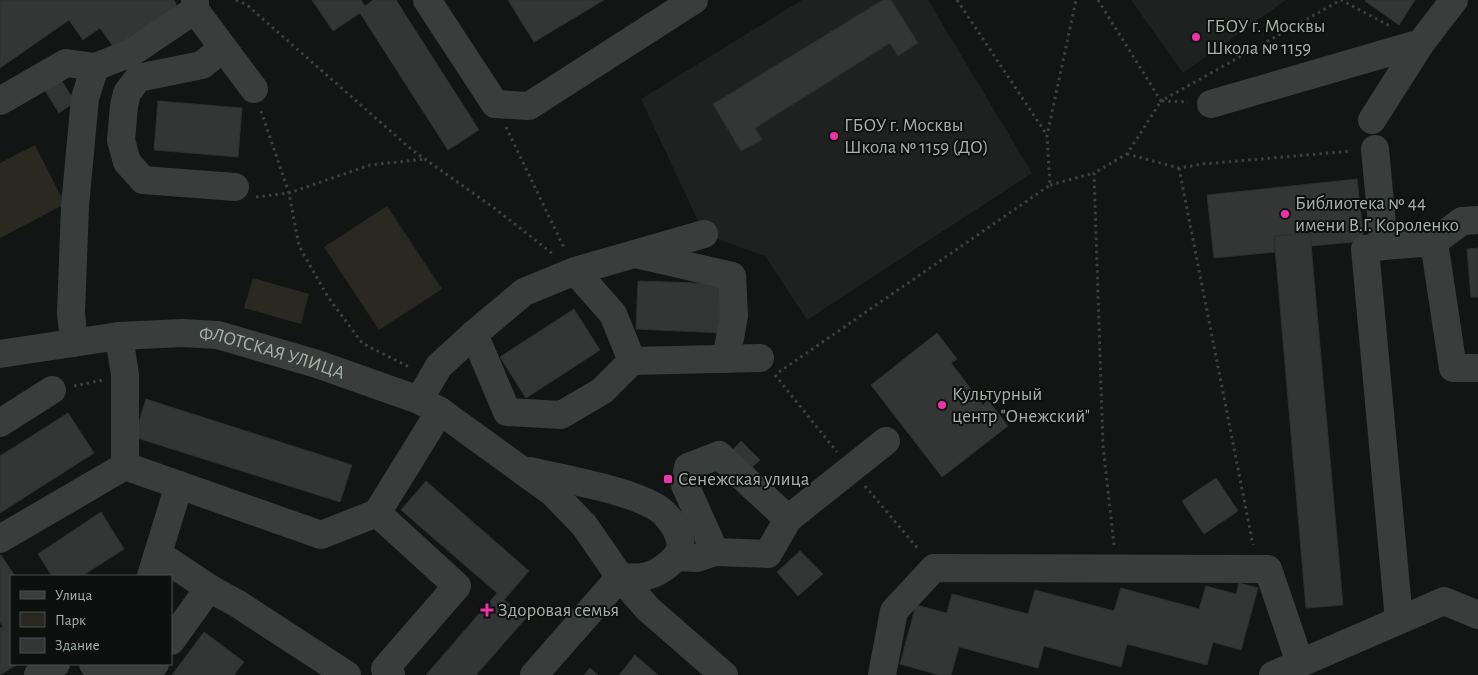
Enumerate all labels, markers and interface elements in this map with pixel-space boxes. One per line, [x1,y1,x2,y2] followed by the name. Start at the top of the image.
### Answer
[1206,17,1325,58] place label: ГБОУ г. Москвы Школа № 1159
[1190,31,1202,43] marker: ГБОУ г. Москвы Школа № 1159
[844,116,989,157] place label: ГБОУ г. Москвы Школа № 1159 (ДО)
[828,130,840,142] marker: ГБОУ г. Москвы Школа № 1159 (ДО)
[1295,194,1459,235] place label: Библиотека № 44 имени В.Г. Короленко
[1279,208,1291,220] marker: Библиотека № 44 имени В.Г. Короленко
[199,324,347,383] street label: ФЛОТСКАЯ УЛИЦА
[952,385,1090,426] place label: Культурный центр "Онежский"
[936,399,948,411] marker: Культурный центр "Онежский"
[678,470,810,489] place label: Сенежская улица
[662,473,674,485] marker: Сенежская улица
[10,575,172,665] legend
[55,588,92,603] text: Улица
[498,601,619,620] place label: Здоровая семья
[480,603,494,617] marker: Здоровая семья
[55,613,86,628] text: Парк
[55,638,100,653] text: Здание

